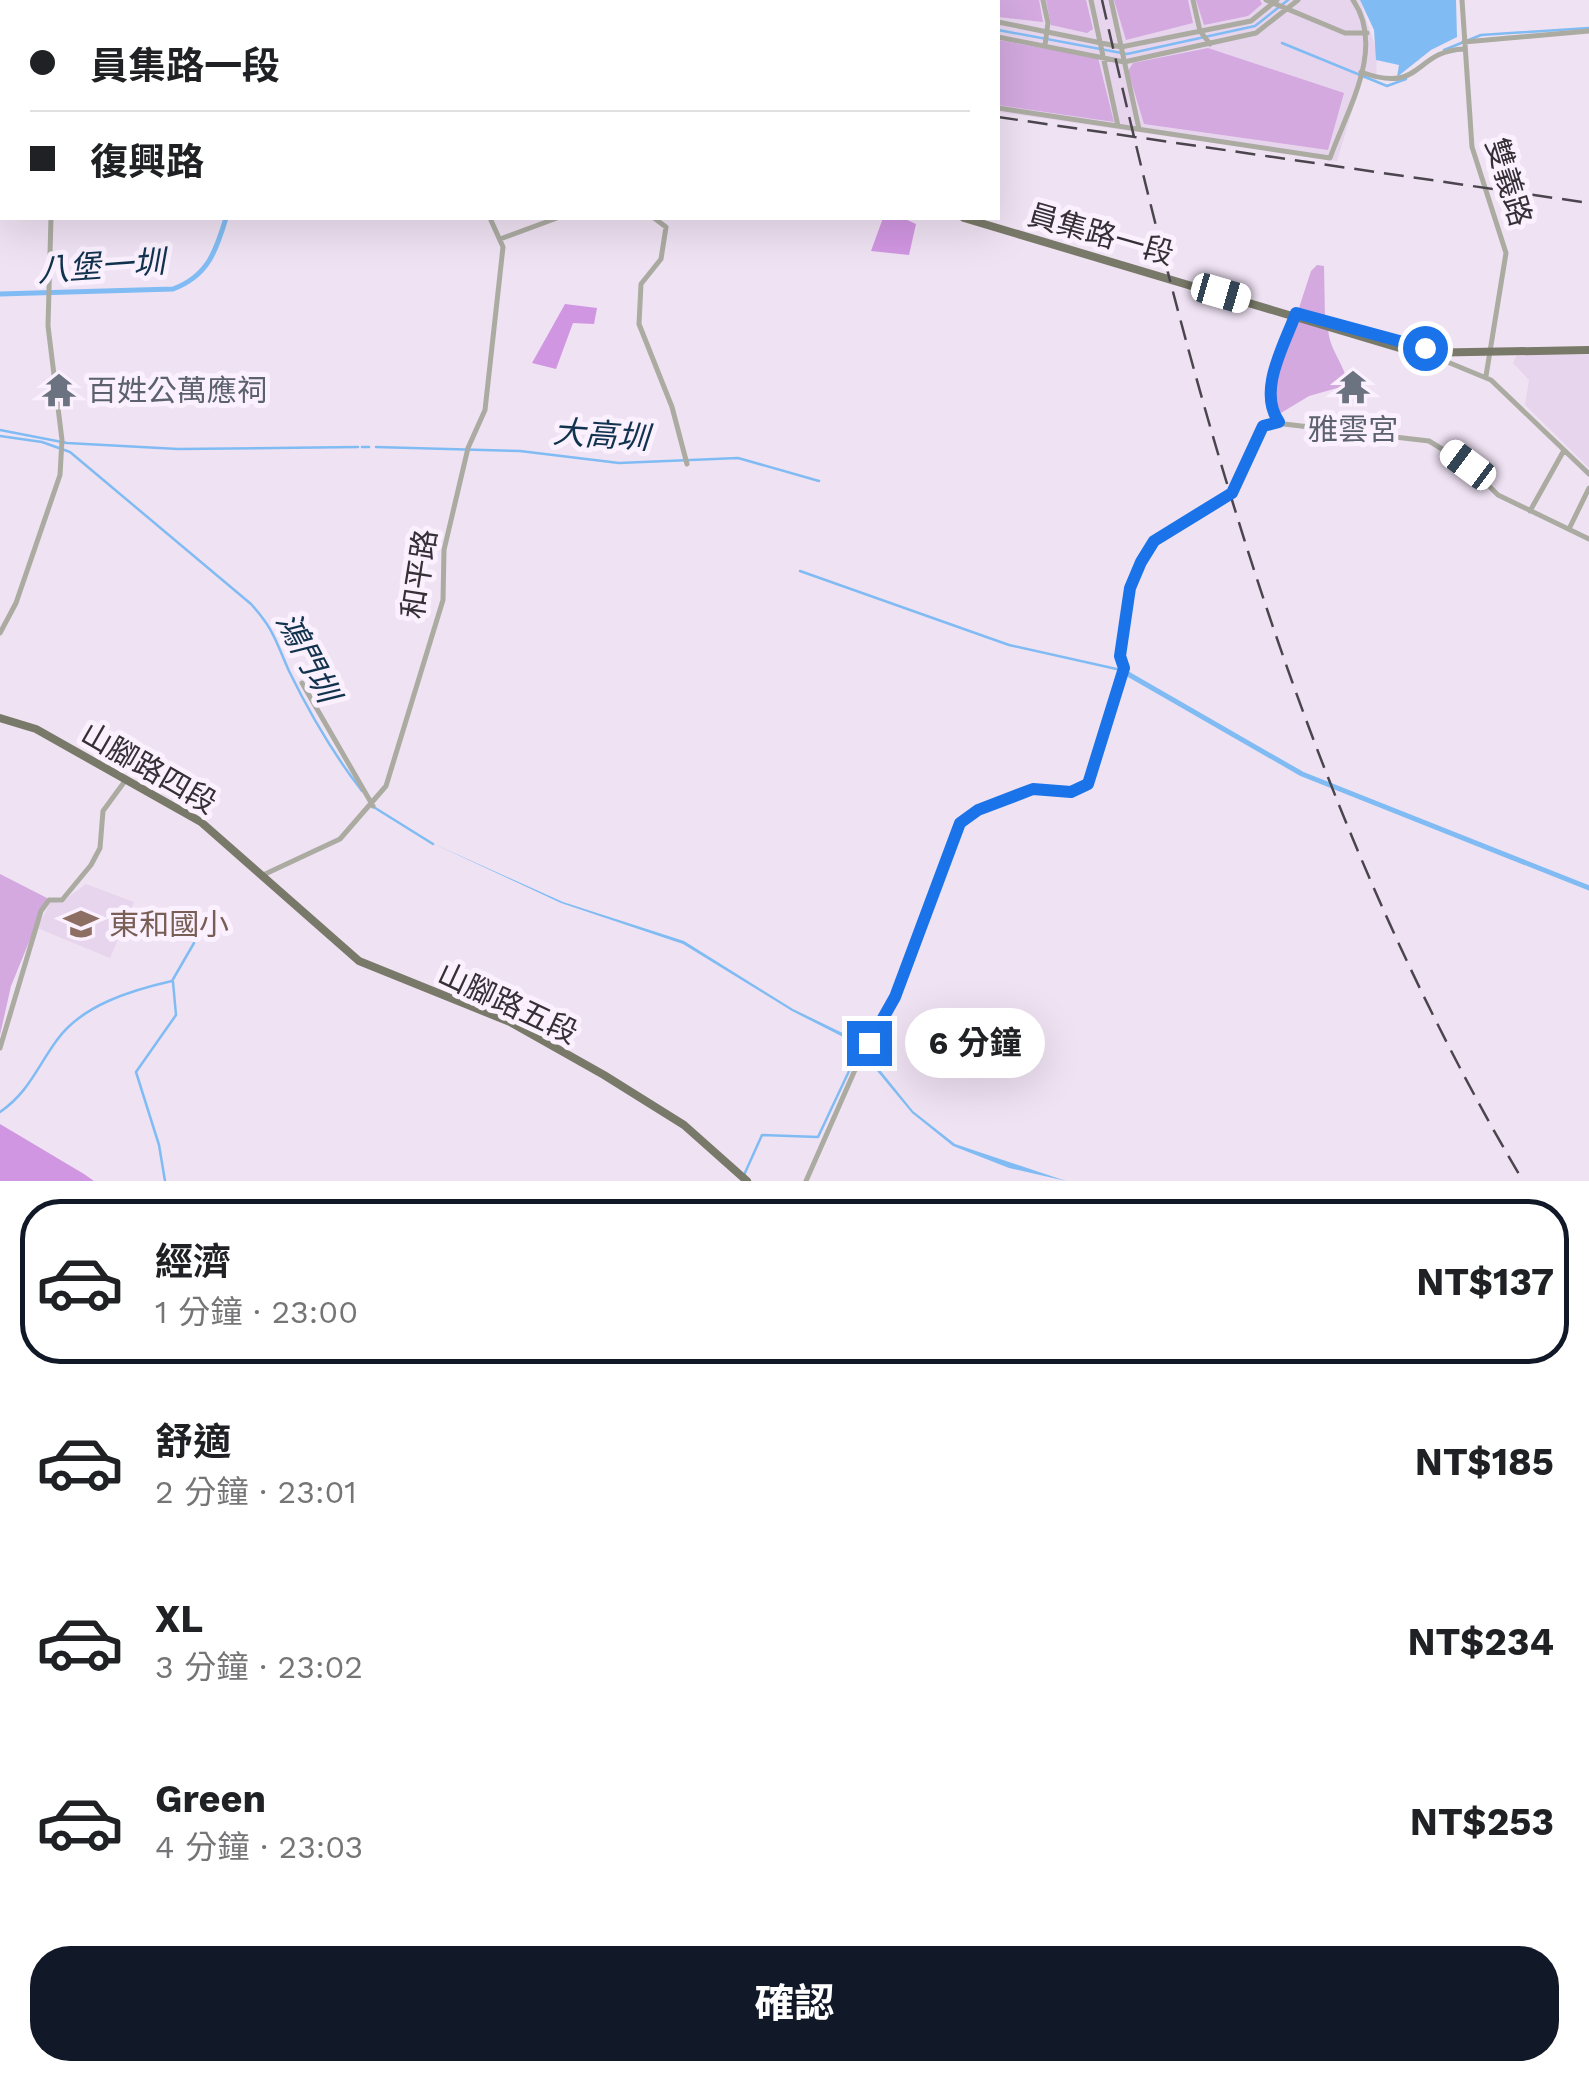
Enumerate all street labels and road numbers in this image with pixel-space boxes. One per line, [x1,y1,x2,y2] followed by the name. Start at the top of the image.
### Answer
[1479,134,1539,230] street label: 雙義路
[1024,197,1178,271] street label: 員集路一段
[395,527,443,621] street label: 和平路
[75,715,223,821] street label: 山腳路四段
[433,955,583,1051] street label: 山腳路五段

